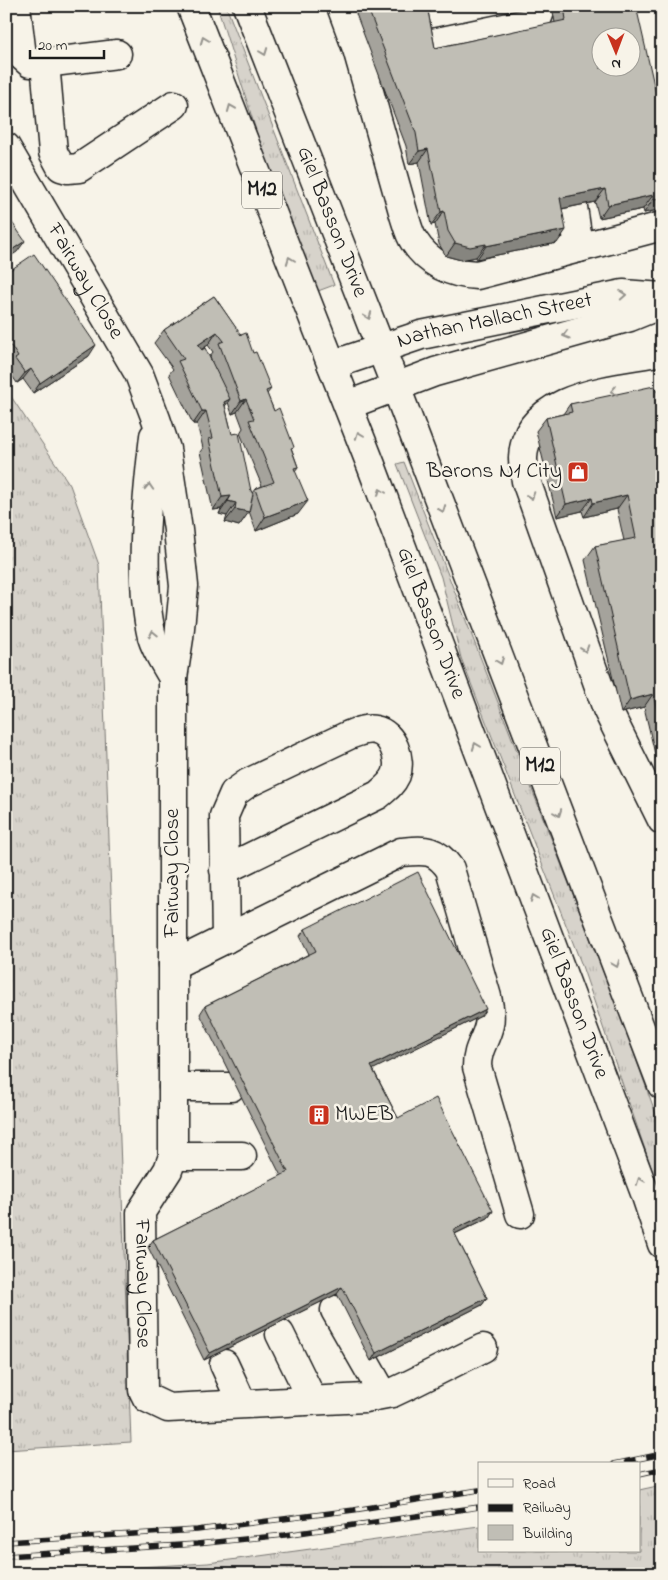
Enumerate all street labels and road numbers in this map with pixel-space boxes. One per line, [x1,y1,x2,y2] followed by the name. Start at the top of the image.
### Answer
[288,142,376,302] street label: Giel Basson Drive
[242,172,282,208] road number: M12
[38,217,131,346] street label: Fairway Close
[393,285,596,358] street label: Nathan Mallach Street
[387,543,474,704] street label: Giel Basson Drive
[520,748,560,784] road number: M12
[157,808,190,939] street label: Fairway Close
[530,923,617,1084] street label: Giel Basson Drive
[125,1218,159,1348] street label: Fairway Close

